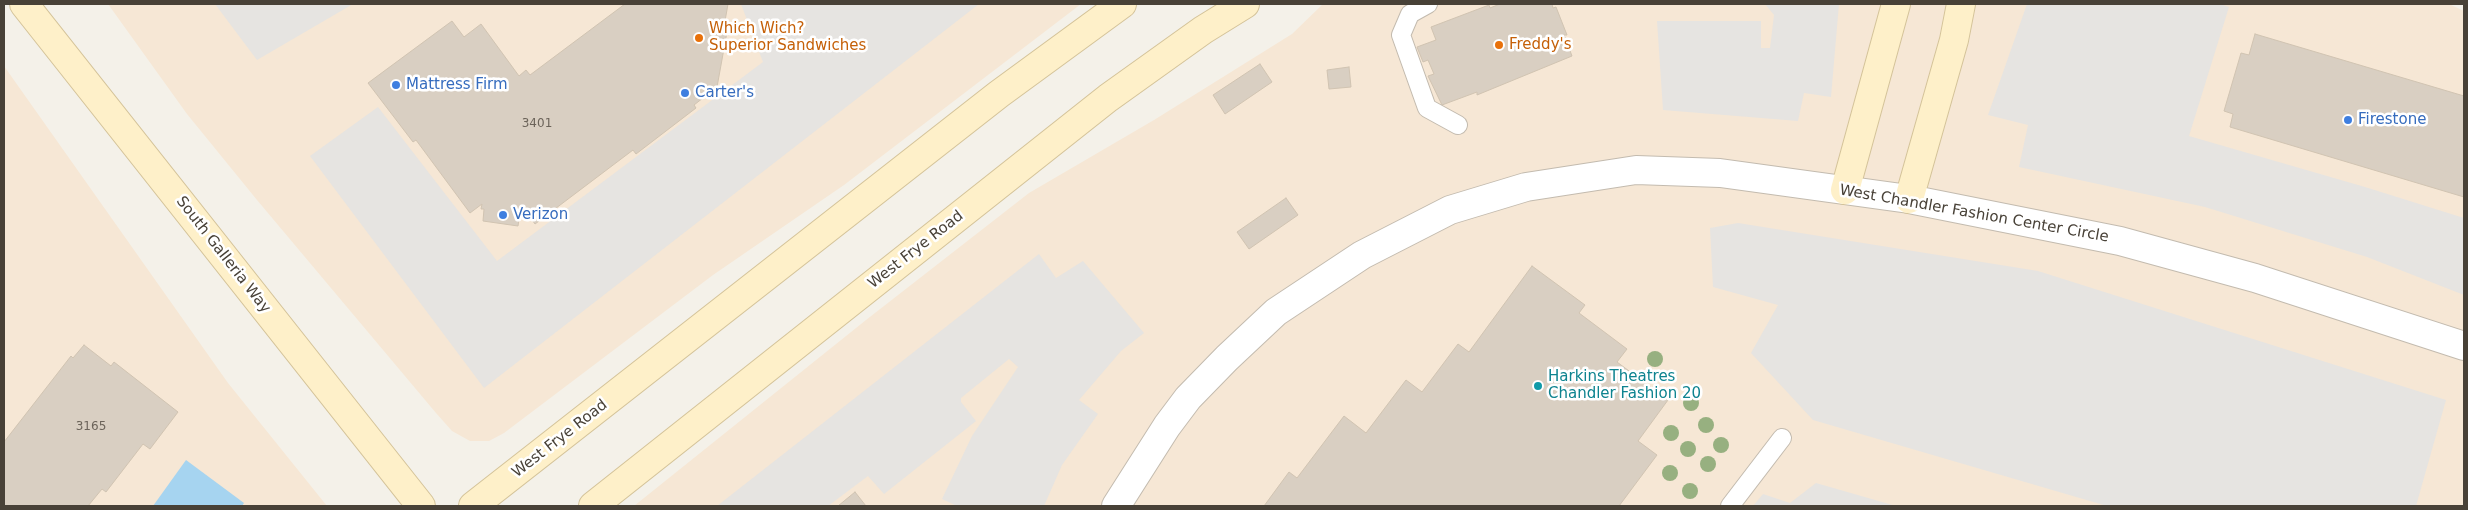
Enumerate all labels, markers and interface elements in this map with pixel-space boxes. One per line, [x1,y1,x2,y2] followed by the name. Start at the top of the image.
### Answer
[709,20,866,55] place label: Which Wich? Superior Sandwiches
[693,32,705,44] marker: Which Wich? Superior Sandwiches
[1509,36,1571,54] place label: Freddy's
[1493,39,1505,51] marker: Freddy's
[406,76,508,94] place label: Mattress Firm
[390,79,402,91] marker: Mattress Firm
[695,84,754,102] place label: Carter's
[679,87,691,99] marker: Carter's
[2358,111,2426,129] place label: Firestone
[2342,114,2354,126] marker: Firestone
[522,117,552,131] house number: 3401
[1838,181,2110,247] street label: West Chandler Fashion Center Circle
[172,193,274,317] street label: South Galleria Way
[513,206,568,224] place label: Verizon
[865,207,967,293] street label: West Frye Road
[497,209,509,221] marker: Verizon
[1548,368,1701,403] place label: Harkins Theatres Chandler Fashion 20
[1532,380,1544,392] marker: Harkins Theatres Chandler Fashion 20
[509,396,611,482] street label: West Frye Road
[76,420,106,434] house number: 3165

